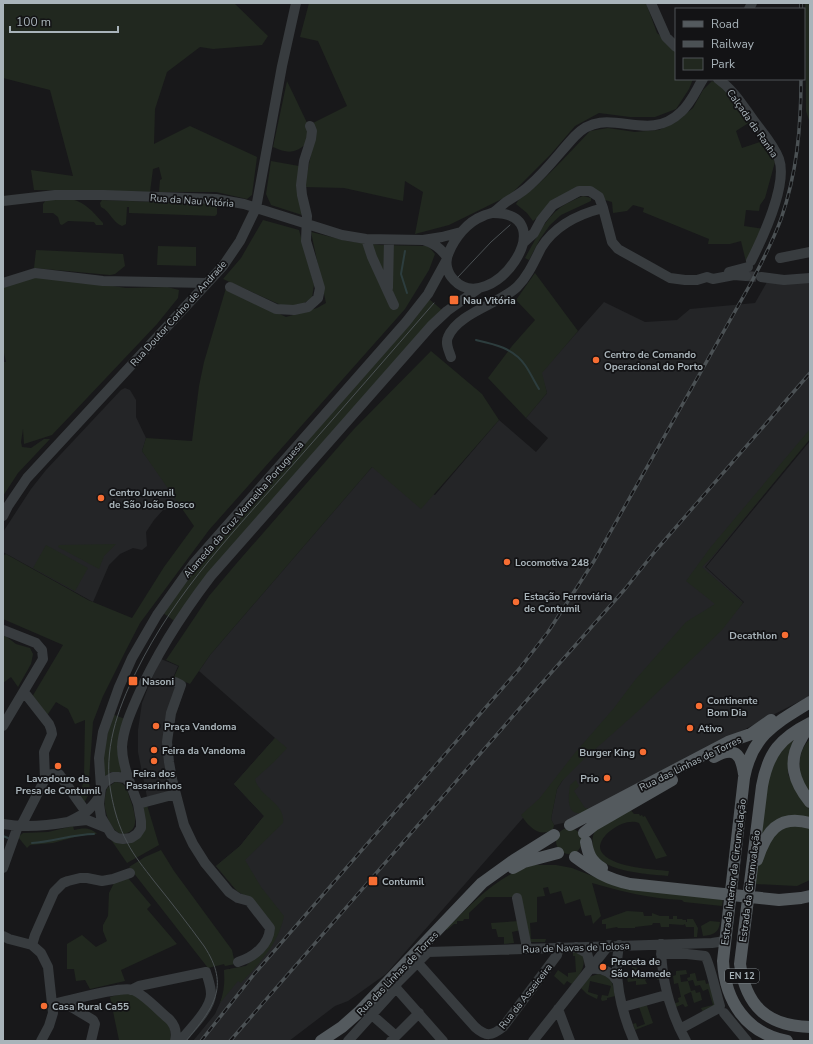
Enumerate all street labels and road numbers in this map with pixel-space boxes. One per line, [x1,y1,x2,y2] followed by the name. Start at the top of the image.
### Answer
[723,87,781,161] street label: Calçada da Ranha
[149,191,234,211] street label: Rua da Nau Vitória
[127,258,230,370] street label: Rua Doutor Corino de Andrade
[180,438,307,581] street label: Alameda da Cruz Vermelha Portuguesa
[637,733,744,795] street label: Rua das Linhas de Torres
[718,798,750,946] street label: Estrada Interior da Circunvalação
[736,829,764,943] street label: Estrada da Circunvalação
[354,928,442,1019] street label: Rua das Linhas de Torres
[522,939,630,957] street label: Rua de Navas de Tolosa
[496,961,556,1032] street label: Rua da Asseiceira
[725,969,759,983] road number: EN 12

